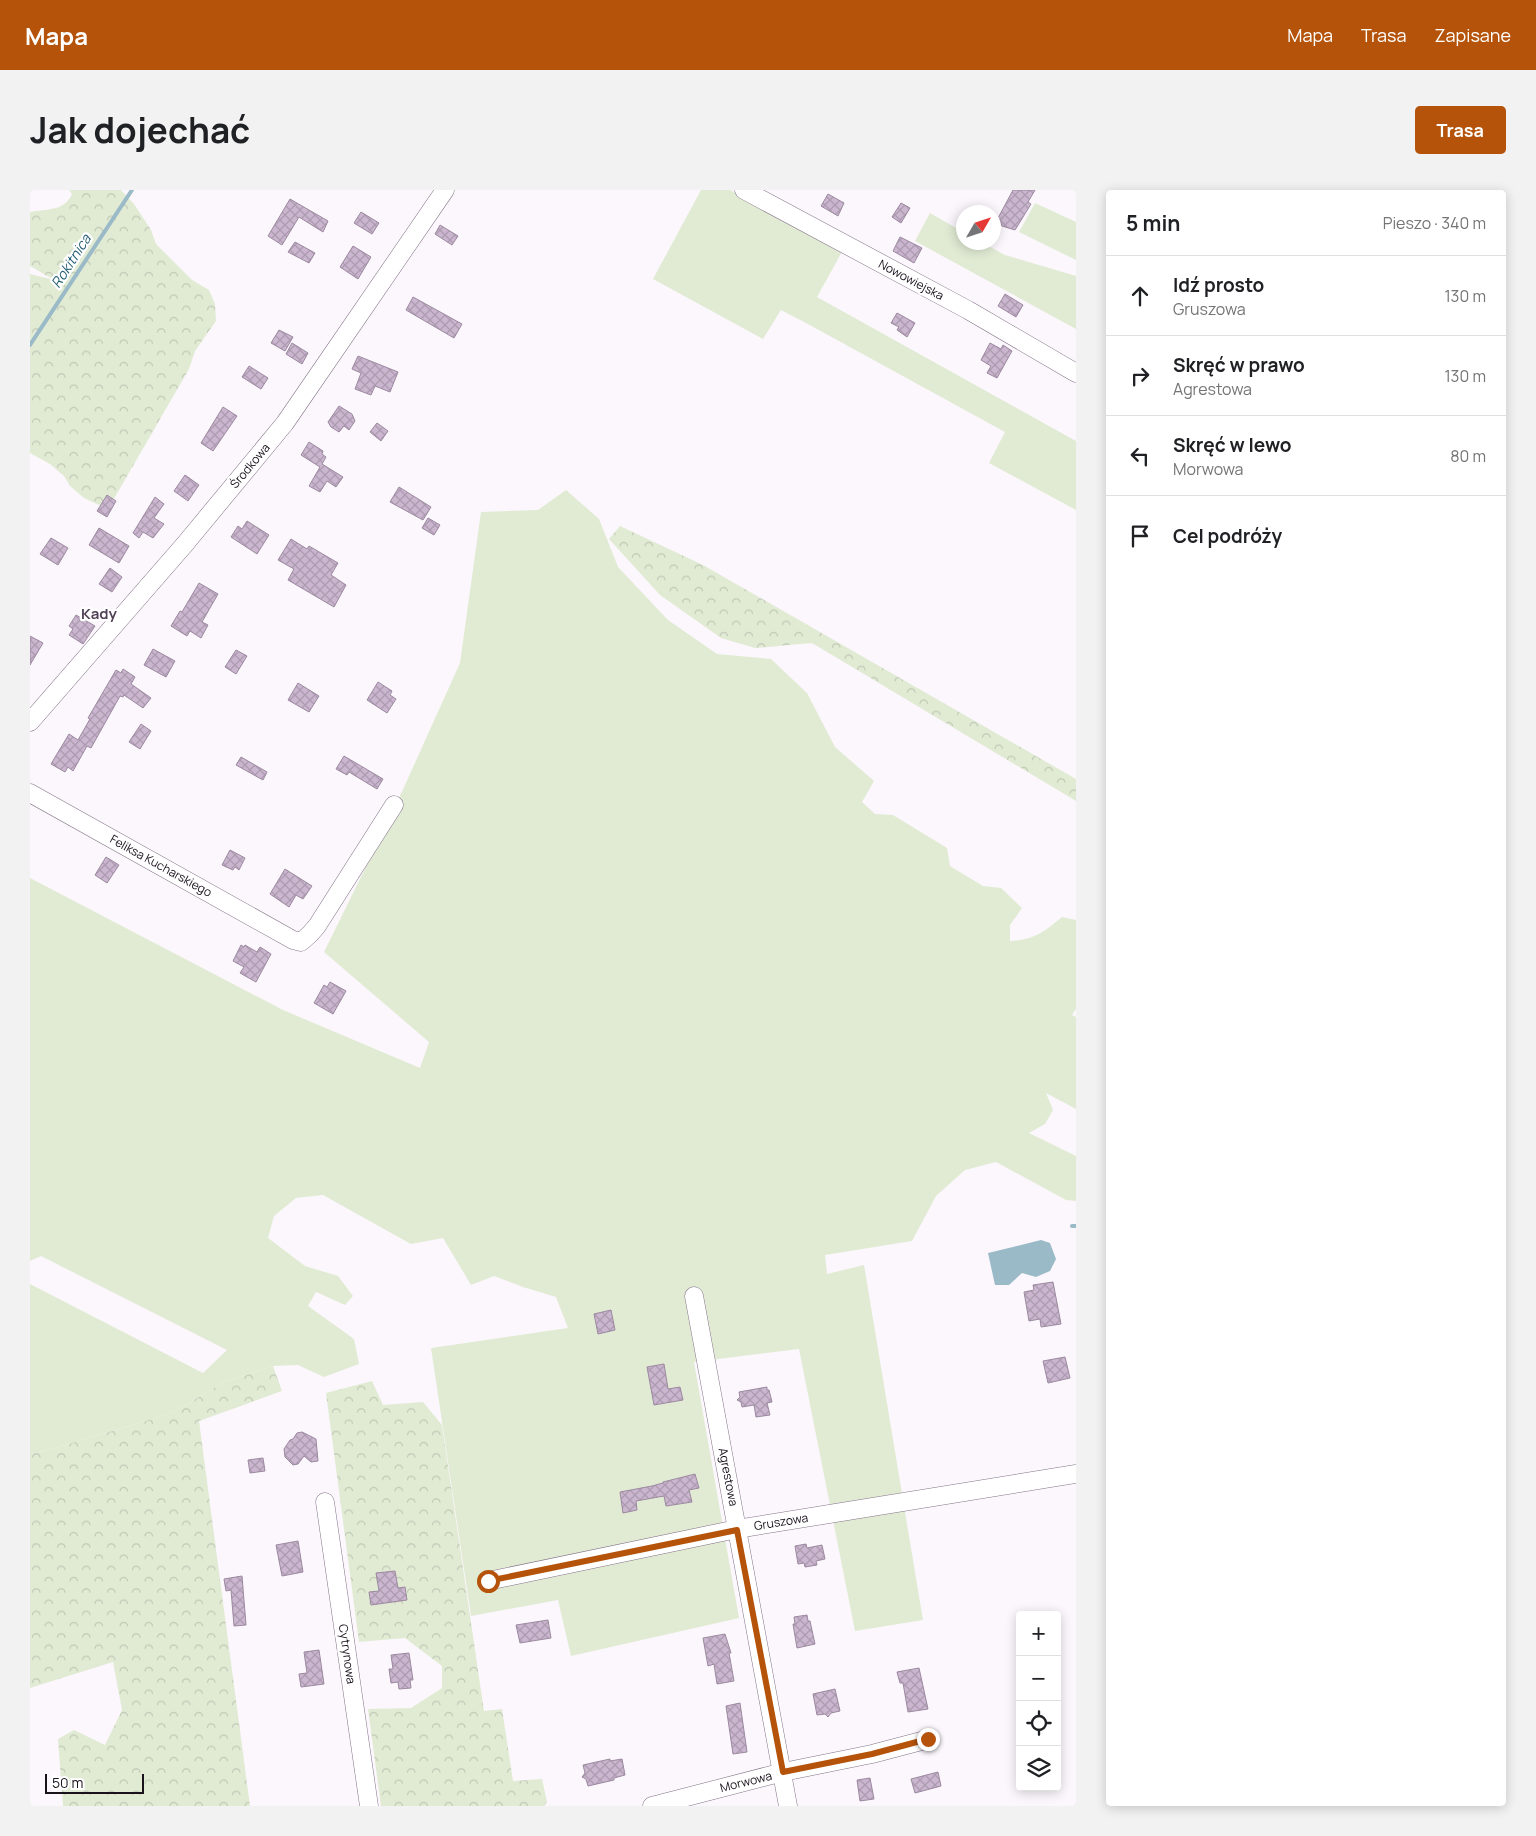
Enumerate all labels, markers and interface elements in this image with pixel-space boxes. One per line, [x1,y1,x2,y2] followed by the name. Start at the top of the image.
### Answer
[25,19,88,52] text: Mapa
[1287,23,1333,47] text: Mapa
[1361,23,1406,47] text: Trasa
[1434,23,1511,47] text: Zapisane
[30,106,250,154] text: Jak dojechać
[1415,106,1506,154] button: Trasa
[956,205,1001,250] north arrow
[1126,209,1180,237] text: 5 min
[1383,212,1486,234] text: Pieszo · 340 m
[46,229,96,291] water label: Rokitnica
[876,255,947,304] street label: Nowowiejska
[1173,272,1264,298] text: Idź prosto
[1126,282,1154,310] icon: ahead
[1444,285,1486,307] text: 130 m
[1173,298,1246,320] text: Gruszowa
[1173,352,1305,378] text: Skręć w prawo
[1126,362,1154,390] icon: right
[1444,365,1486,387] text: 130 m
[1173,378,1252,400] text: Agrestowa
[1173,432,1292,458] text: Skręć w lewo
[226,440,273,492] street label: Środkowa
[1126,442,1154,470] icon: left
[1450,445,1486,467] text: 80 m
[1173,458,1243,480] text: Morwowa
[1126,522,1154,550] icon: arrive
[1173,523,1282,549] text: Cel podróży
[81,603,118,624] district label: Kady
[107,830,215,901] street label: Feliksa Kucharskiego
[715,1446,742,1508] street label: Agrestowa
[753,1509,809,1534] street label: Gruszowa
[477,1570,500,1593] route start
[1016,1611,1061,1791] map controls
[1016,1611,1061,1656] button: +
[335,1623,360,1685] street label: Cytrynowa
[1016,1656,1061,1701] button: −
[1016,1701,1061,1746] button: locate
[917,1728,940,1751] route end
[1016,1746,1061,1791] button: layers
[718,1767,774,1796] street label: Morwowa
[45,1771,144,1794] scale bar
[52,1773,83,1792] text: 50 m

